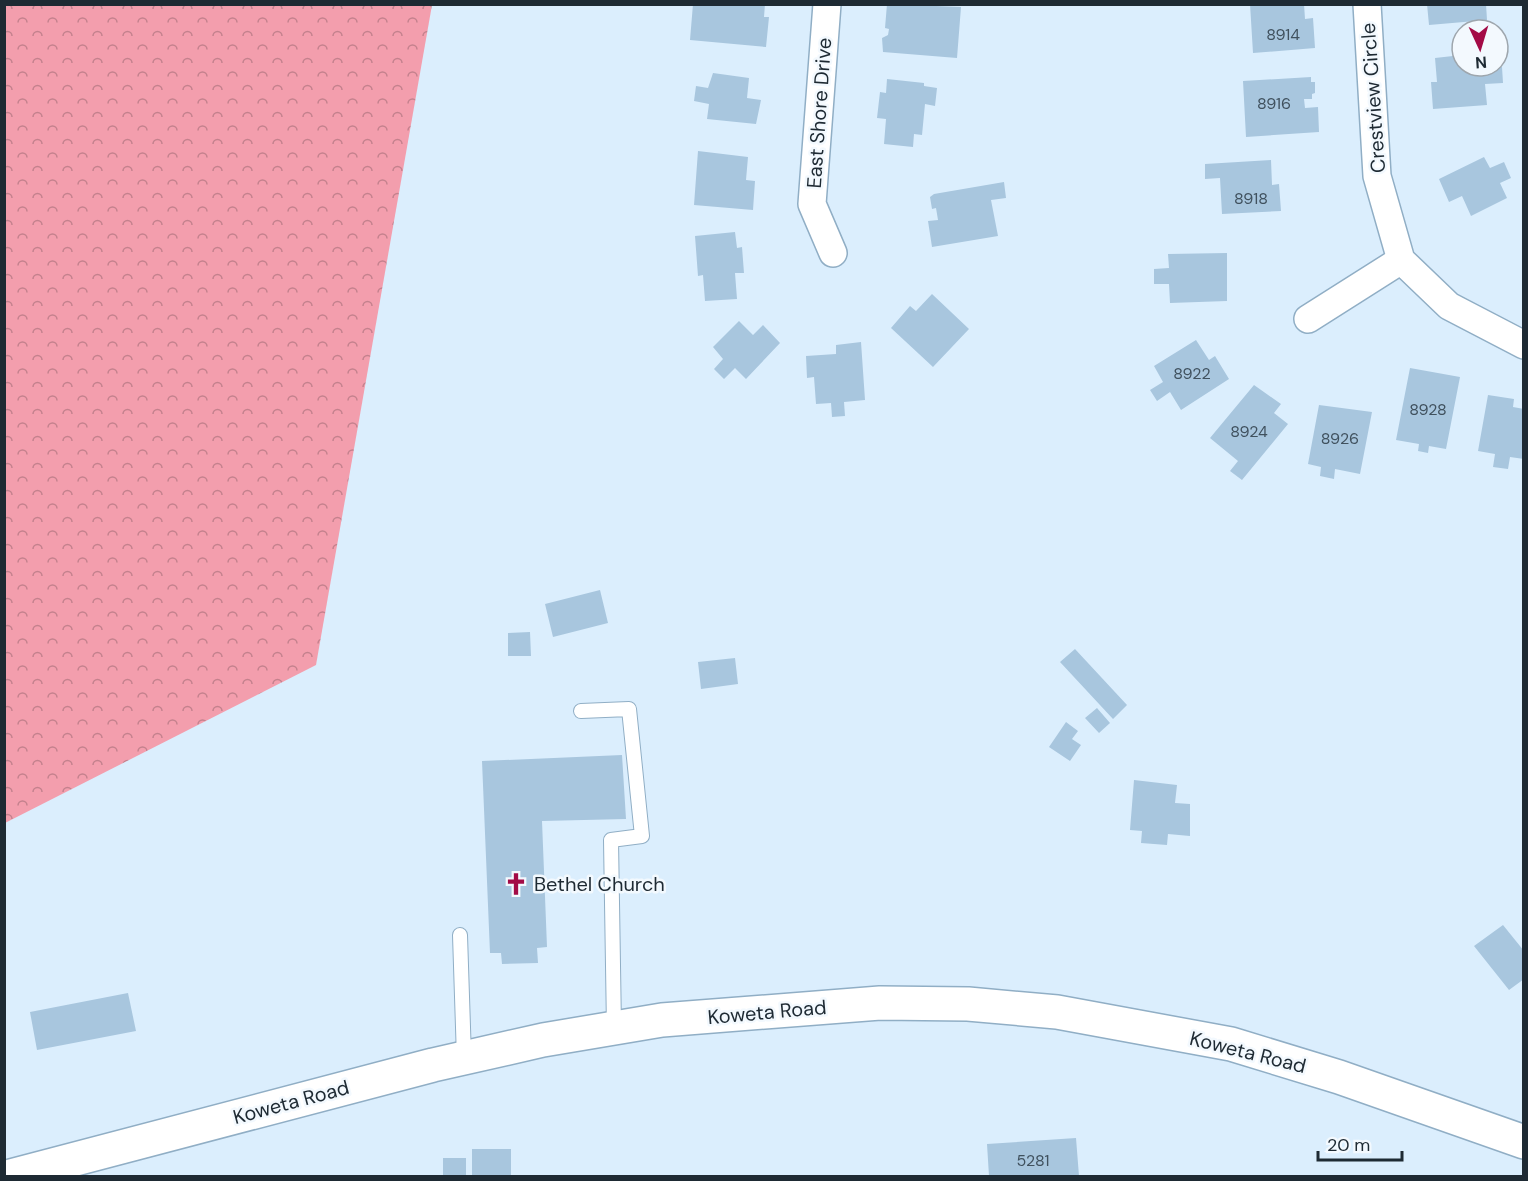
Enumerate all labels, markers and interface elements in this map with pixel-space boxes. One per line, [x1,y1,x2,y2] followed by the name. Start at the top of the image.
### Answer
[1450,18,1510,78] north arrow
[1355,22,1391,174] street label: Crestview Circle
[1266,24,1300,45] house number: 8914
[801,37,837,189] street label: East Shore Drive
[1474,52,1488,73] text: N
[1257,93,1291,114] house number: 8916
[1234,188,1268,209] house number: 8918
[1173,363,1211,384] house number: 8922
[1409,399,1447,420] house number: 8928
[1230,421,1268,442] house number: 8924
[1321,428,1359,449] house number: 8926
[503,871,529,897] church icon: Bethel Church
[534,871,665,897] place label: Bethel Church
[707,994,827,1030] street label: Koweta Road
[1187,1025,1309,1079] street label: Koweta Road
[230,1074,352,1130] street label: Koweta Road
[1318,1124,1402,1162] scale bar
[1327,1133,1370,1157] text: 20 m
[1017,1150,1049,1171] house number: 5281

